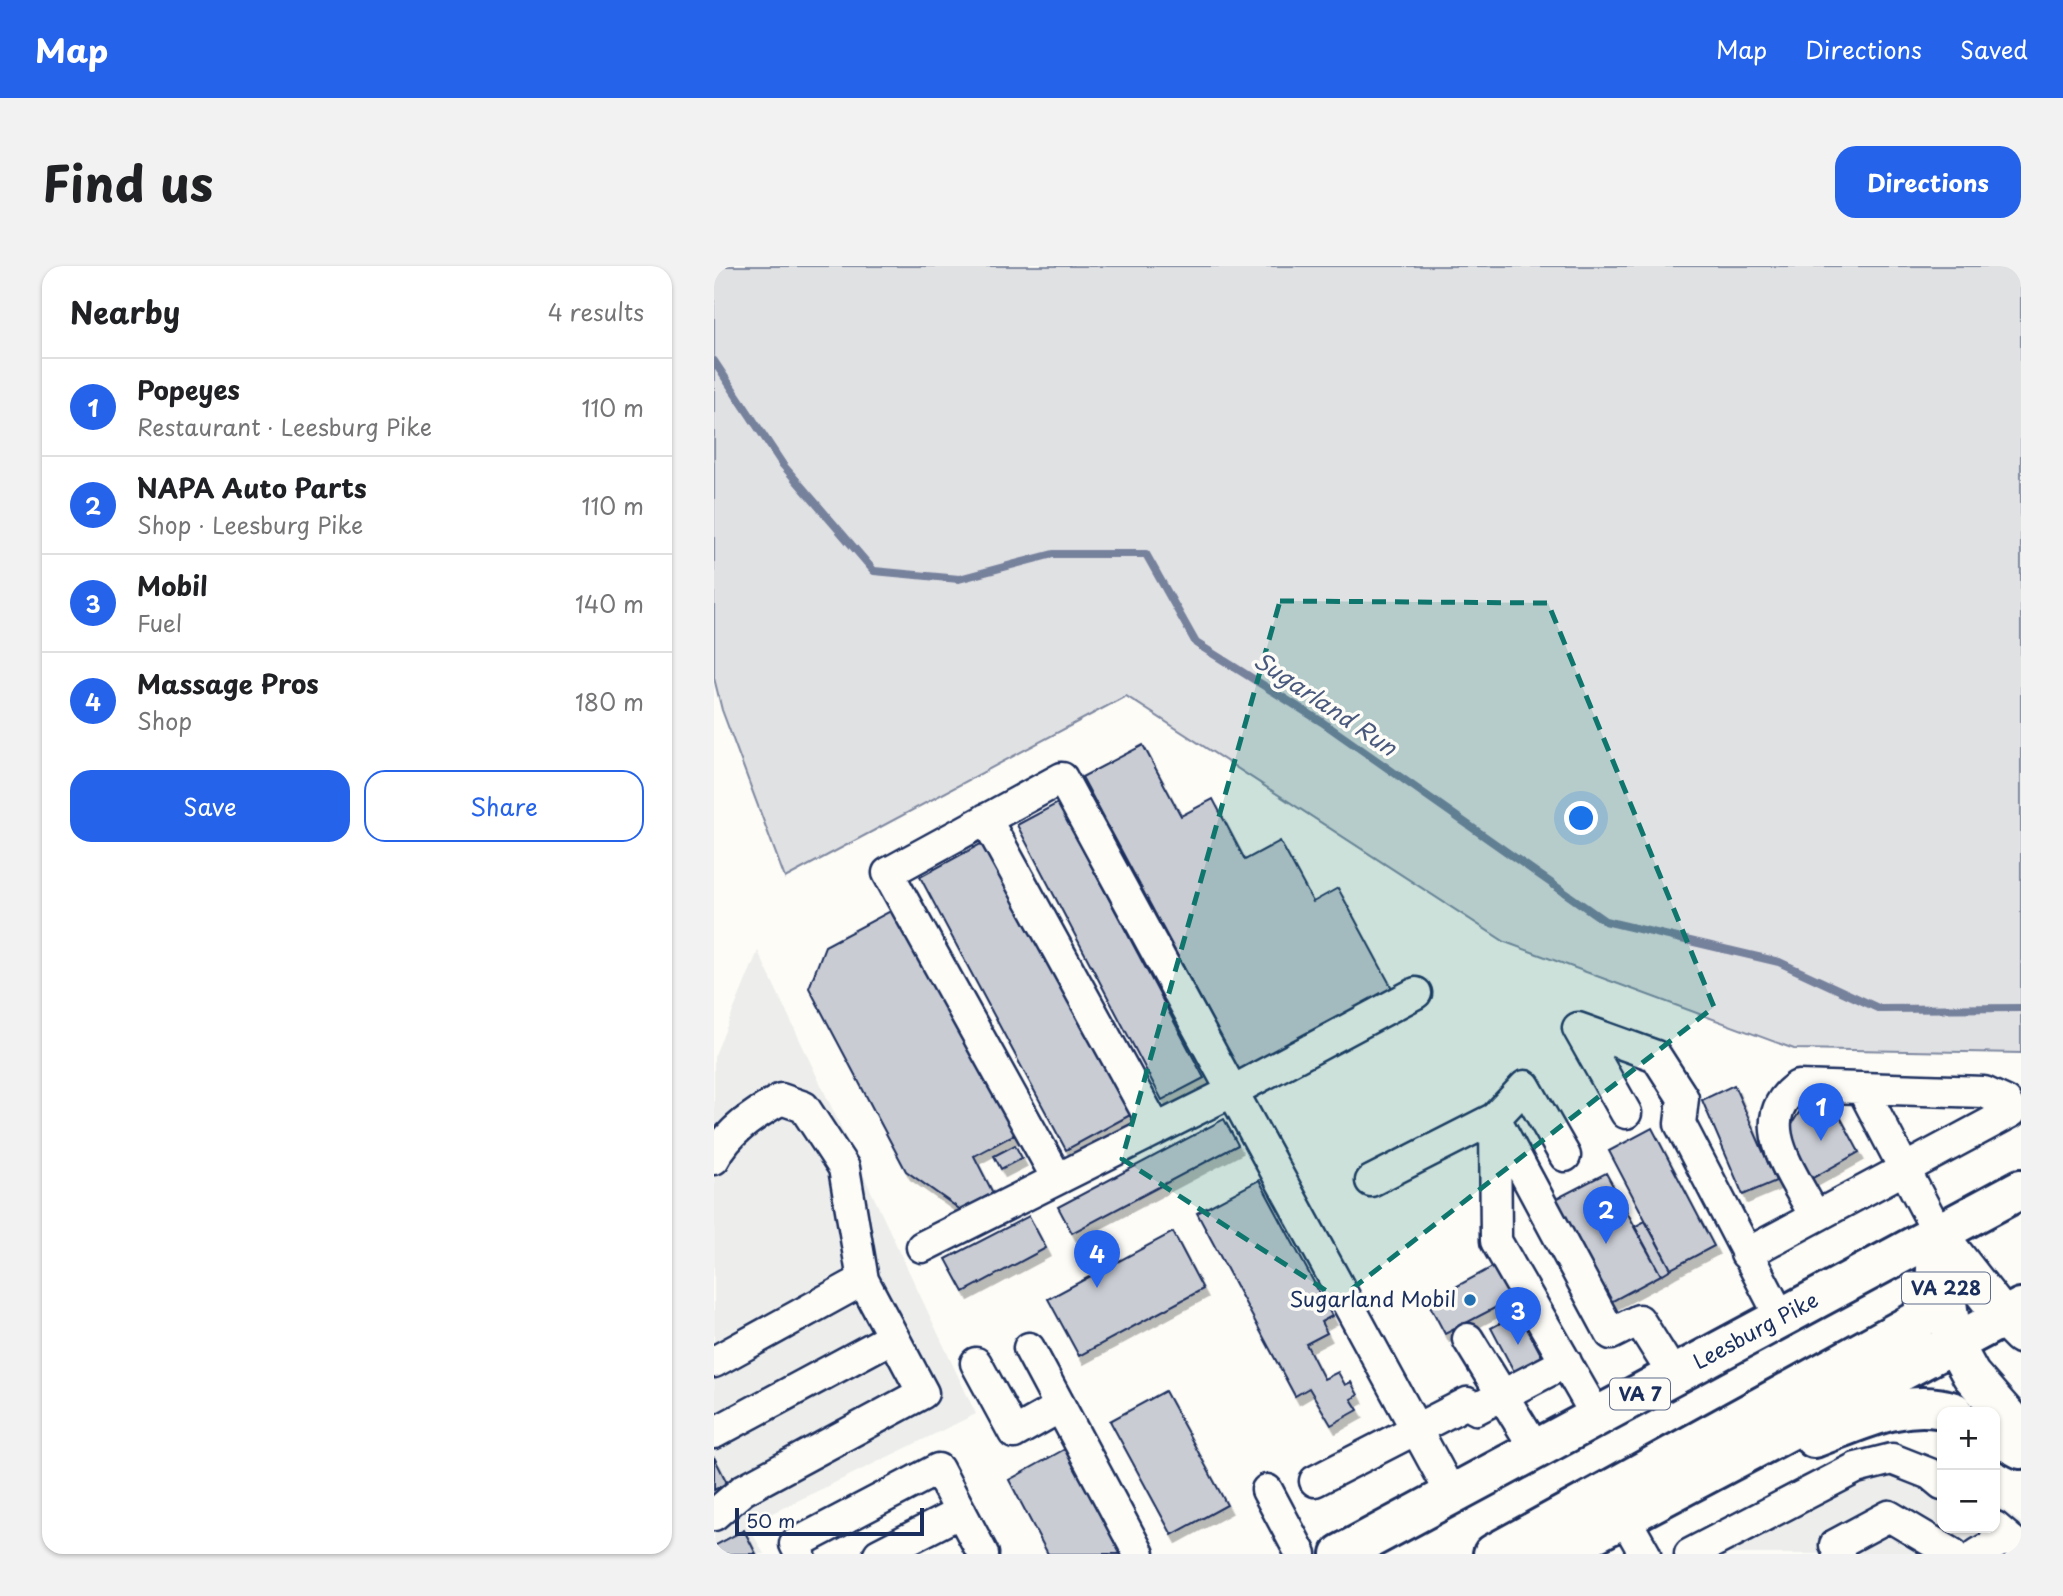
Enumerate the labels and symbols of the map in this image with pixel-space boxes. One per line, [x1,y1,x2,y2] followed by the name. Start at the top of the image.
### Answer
[1247,642,1405,764] water label: Sugarland Run
[1564,801,1598,835] your location
[1798,1083,1844,1141] pin: 1
[1583,1186,1629,1244] pin: 2
[1074,1230,1120,1288] pin: 4
[1902,1272,1990,1304] road number: VA 228
[1289,1282,1456,1314] place label: Sugarland Mobil
[1687,1283,1823,1376] street label: Leesburg Pike
[1495,1287,1541,1345] pin: 3
[1462,1292,1478,1308] marker: Sugarland Mobil
[1610,1378,1670,1410] road number: VA 7
[735,1505,924,1537] scale bar

